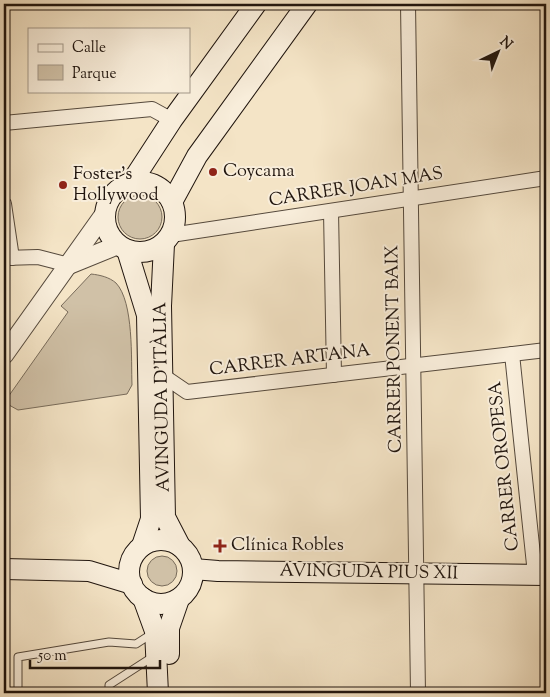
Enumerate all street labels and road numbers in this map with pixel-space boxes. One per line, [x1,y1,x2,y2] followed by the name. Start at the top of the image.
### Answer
[267,161,445,215] street label: CARRER JOAN MAS
[380,244,410,453] street label: CARRER PONENT BAIX
[148,301,178,492] street label: AVINGUDA D'ITÀLIA
[208,338,372,384] street label: CARRER ARTANA
[483,379,527,552] street label: CARRER OROPESA
[279,558,459,588] street label: AVINGUDA PIUS XII

